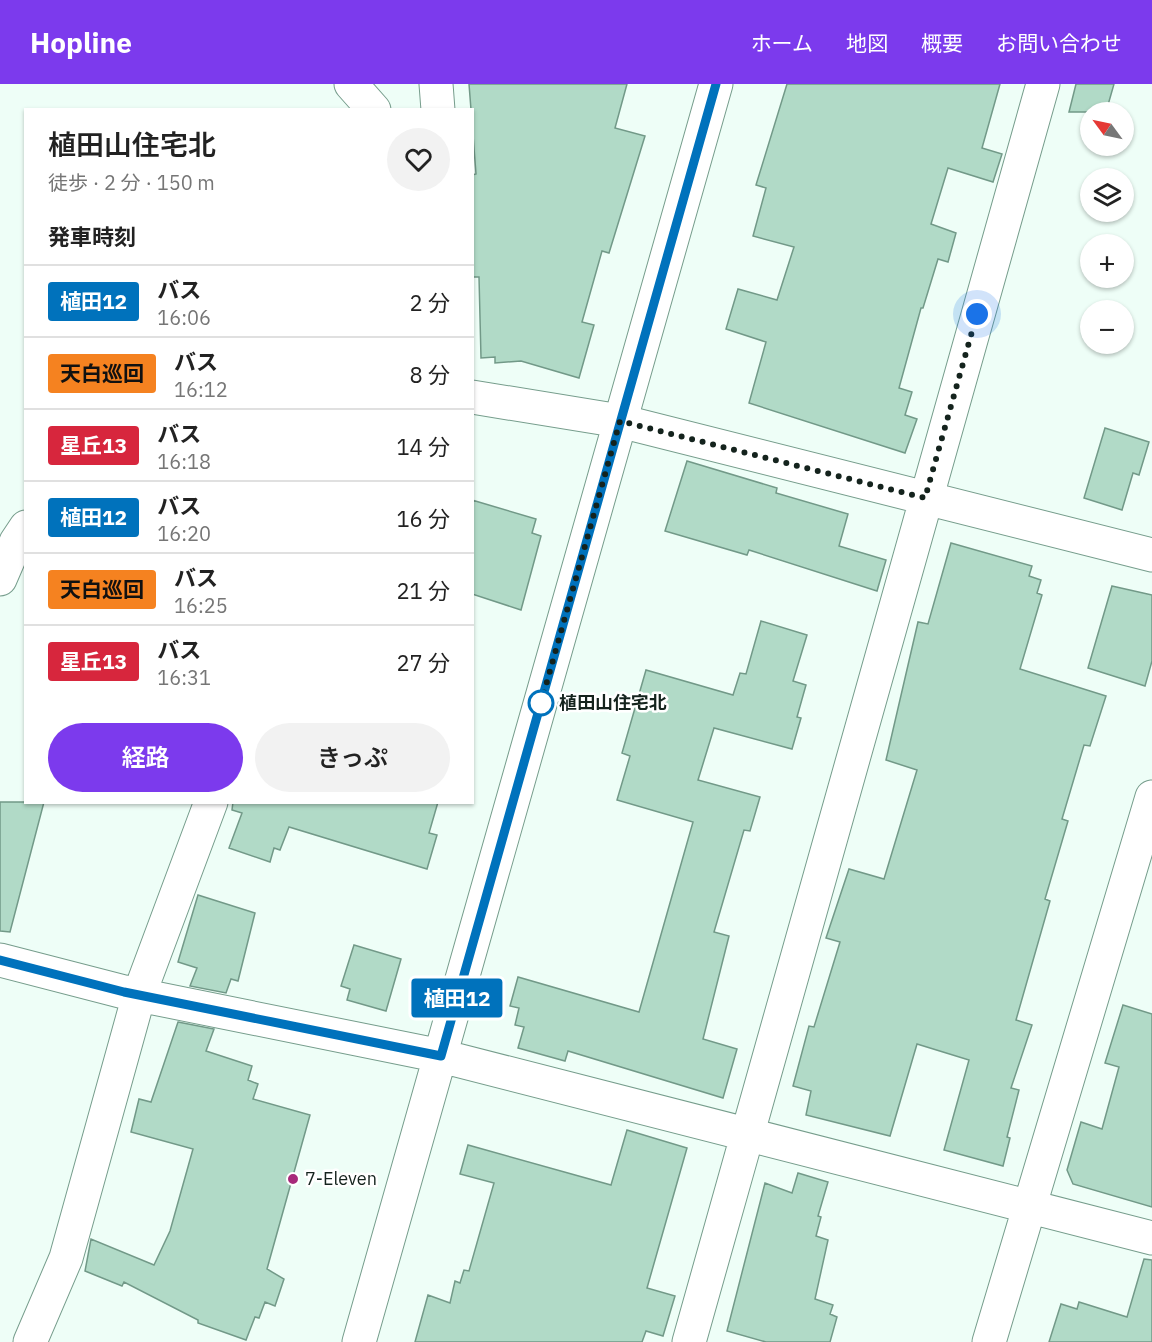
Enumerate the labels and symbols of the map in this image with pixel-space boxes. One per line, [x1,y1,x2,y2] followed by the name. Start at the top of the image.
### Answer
[1080,102,1134,156] north arrow
[962,299,992,329] your location
[528,690,554,716] marker: 植田山住宅北
[559,691,667,714] place label: 植田山住宅北
[415,978,499,1018] line badge: 植田12
[305,1167,377,1190] place label: 7-Eleven
[286,1172,300,1186] marker: 7-Eleven

